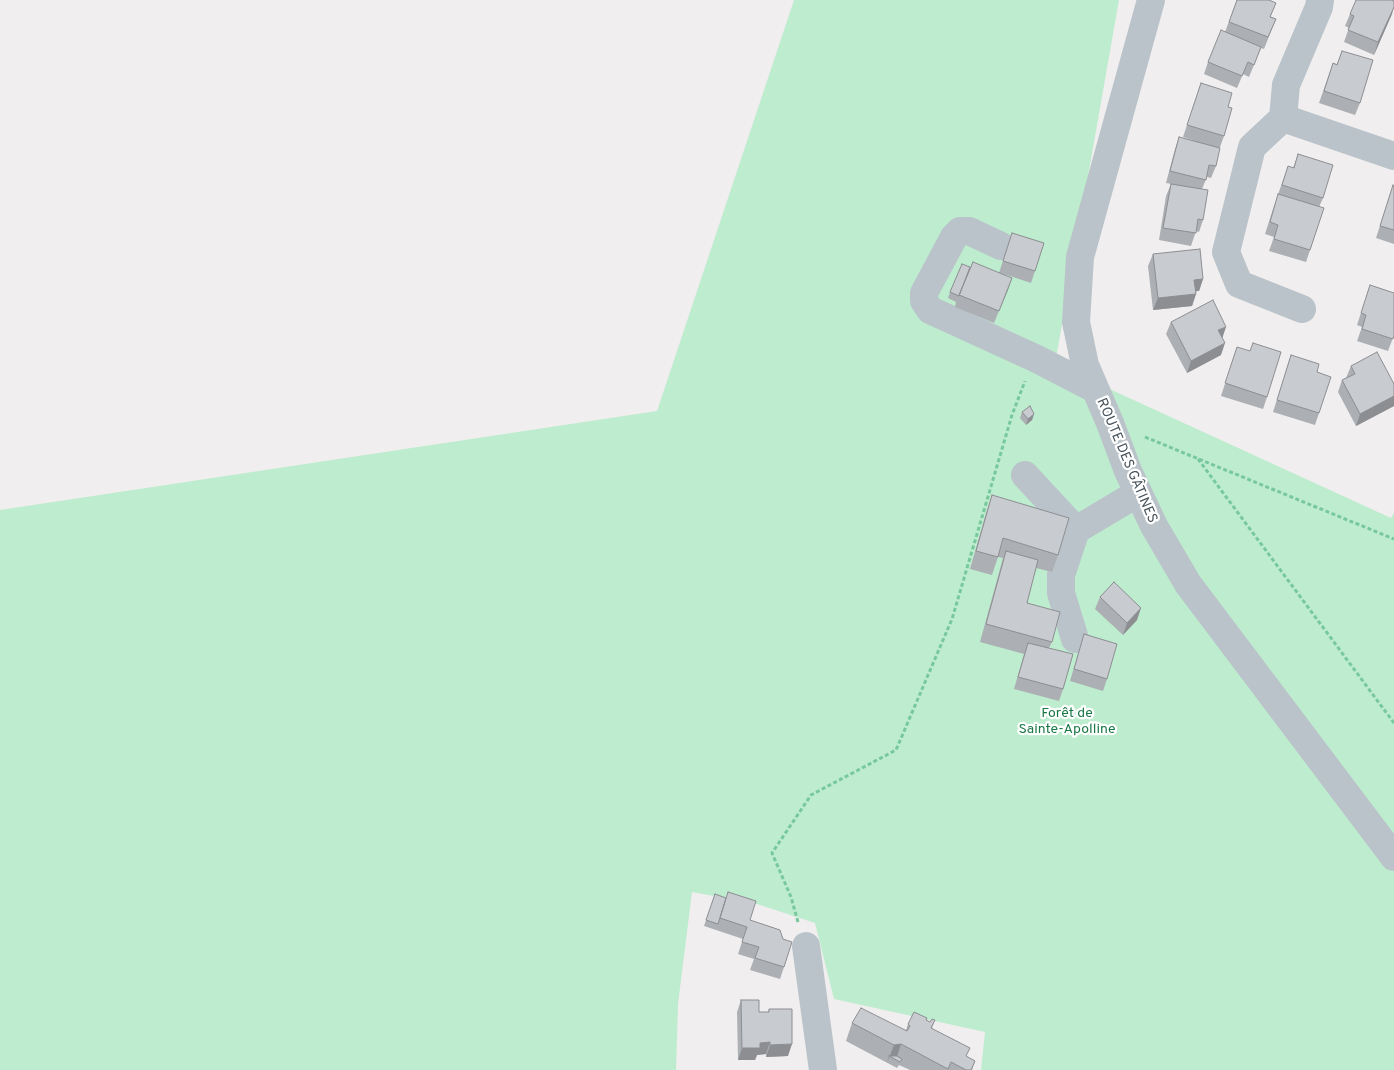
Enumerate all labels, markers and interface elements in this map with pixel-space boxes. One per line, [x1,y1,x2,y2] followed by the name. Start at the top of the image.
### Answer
[1092,396,1160,526] street label: ROUTE DES GÂTINES
[1018,706,1116,739] park label: Forêt de Sainte-Apolline

